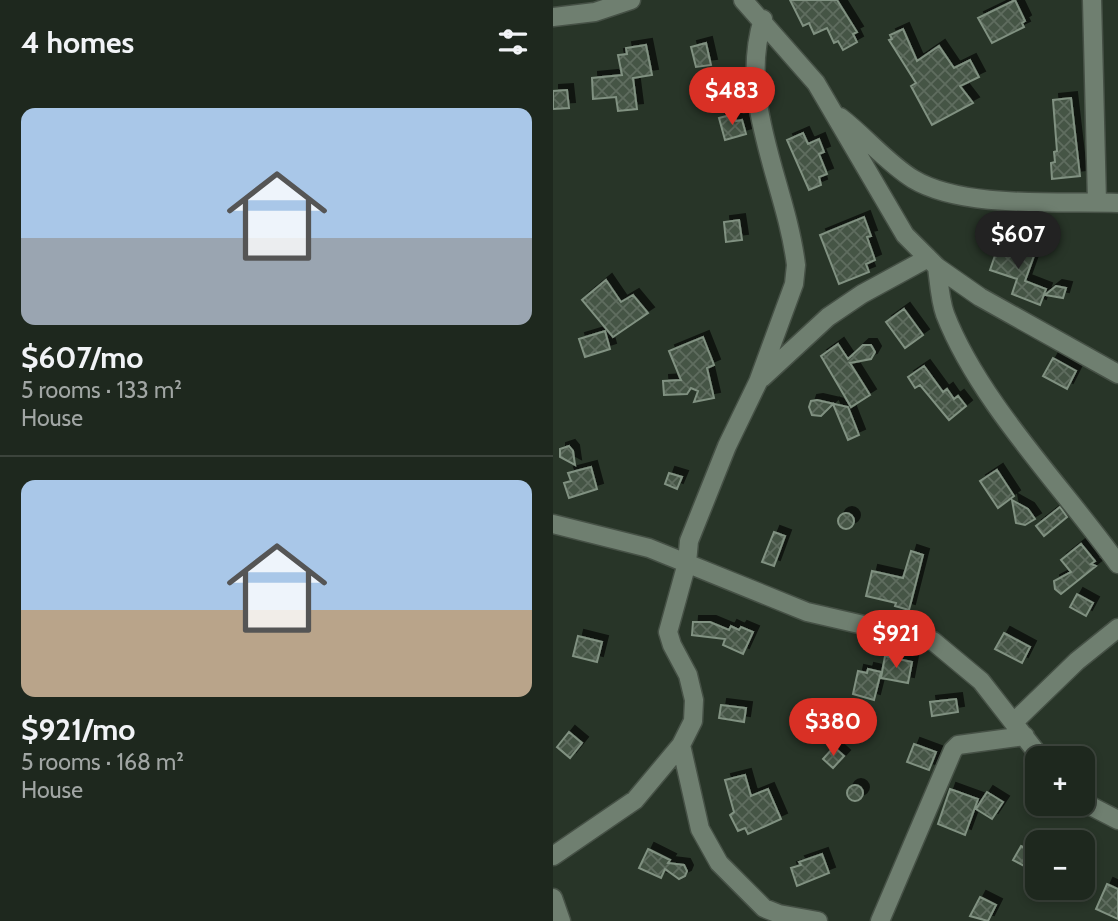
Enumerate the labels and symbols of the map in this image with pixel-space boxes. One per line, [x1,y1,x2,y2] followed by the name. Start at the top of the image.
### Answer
[691,68,773,127] pin: $483
[977,212,1059,271] pin: $607
[855,610,937,670] pin: $921
[792,698,874,758] pin: $380

